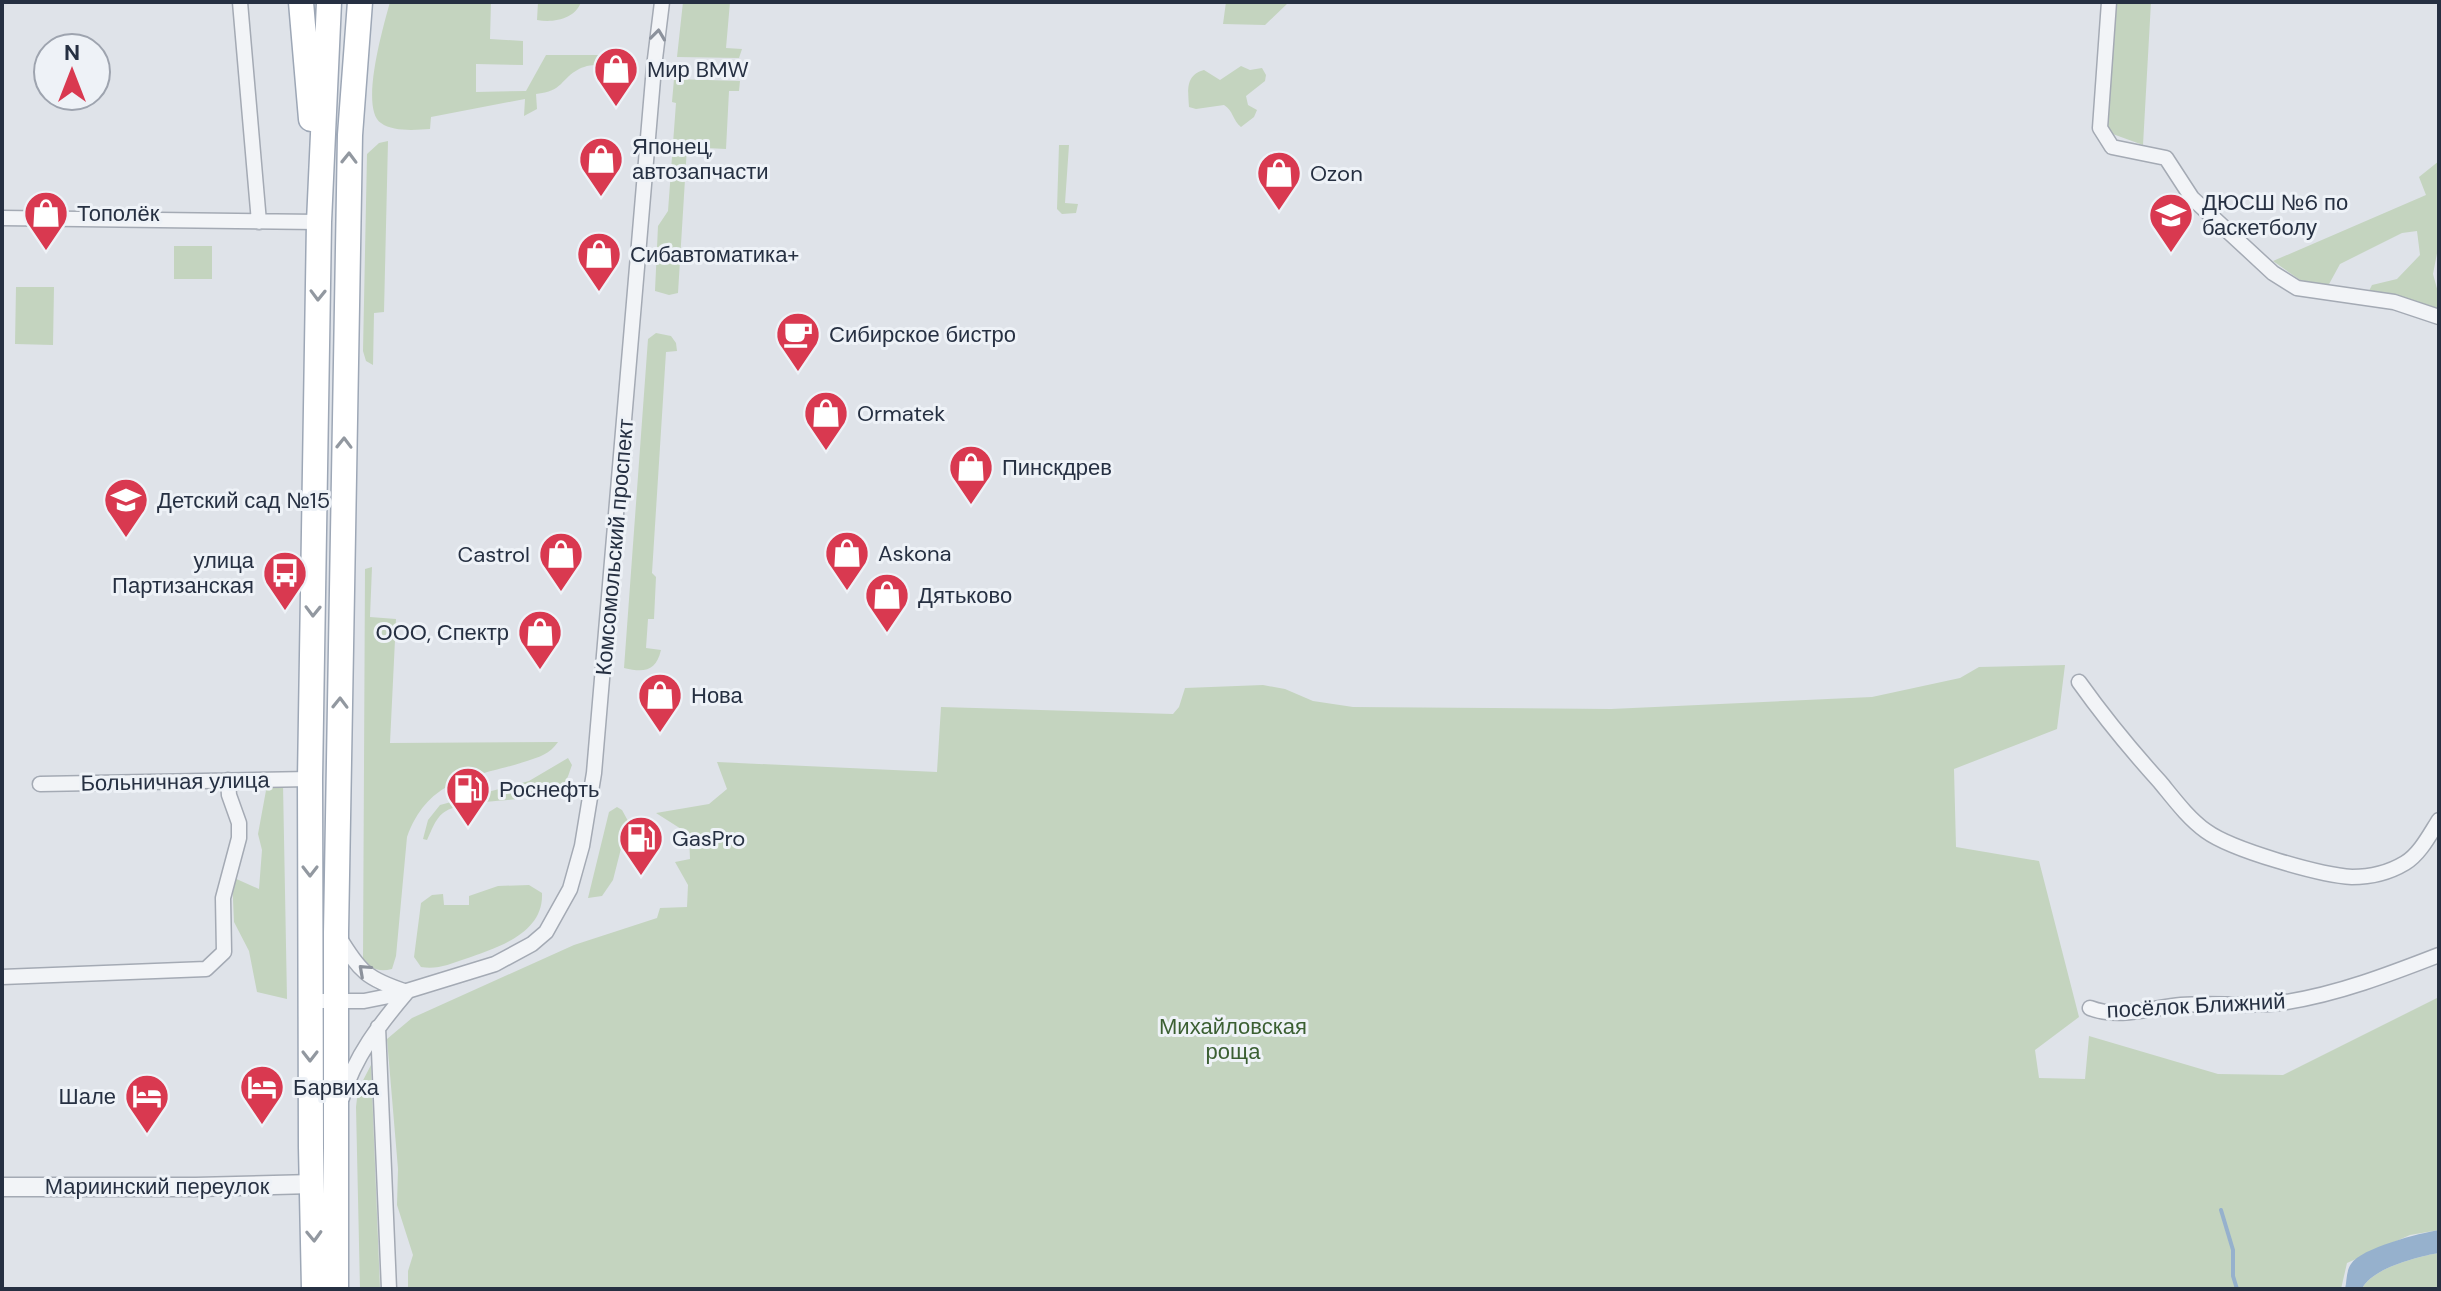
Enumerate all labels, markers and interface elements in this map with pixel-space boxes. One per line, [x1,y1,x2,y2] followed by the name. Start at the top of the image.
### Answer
[649,28,666,41] one-way arrow
[32,32,112,112] north arrow
[64,38,80,67] text: N
[592,45,640,108] shop icon: Мир BMW
[647,55,749,84] place label: Мир BMW
[632,132,769,186] place label: Японец, автозапчасти
[577,135,625,198] shop icon: Японец, автозапчасти
[1255,149,1303,212] shop icon: Ozon
[340,151,358,164] one-way arrow
[1310,159,1363,188] place label: Ozon
[2202,188,2348,242] place label: ДЮСШ №6 по баскетболу
[22,189,70,252] shop icon: Тополёк
[2147,191,2195,254] school or university icon: ДЮСШ №6 по баскетболу
[77,199,160,228] place label: Тополёк
[575,230,623,293] shop icon: Сибавтоматика+
[630,240,799,269] place label: Сибавтоматика+
[309,289,327,302] one-way arrow
[774,310,822,373] cafe icon: Сибирское бистро
[829,320,1016,349] place label: Сибирское бистро
[802,389,850,452] shop icon: Ormatek
[857,399,945,428] place label: Ormatek
[589,418,640,677] street label: Комсомольский проспект
[336,436,353,449] one-way arrow
[947,443,995,506] shop icon: Пинскдрев
[1002,453,1112,482] place label: Пинскдрев
[102,476,150,539] school or university icon: Детский сад №15
[157,486,330,515] place label: Детский сад №15
[823,529,871,592] shop icon: Askona
[537,530,585,593] shop icon: Castrol
[878,539,952,568] place label: Askona
[457,540,530,569] place label: Castrol
[112,546,255,600] place label: улица Партизанская
[261,549,309,612] bus stop icon: улица Партизанская
[863,571,911,634] shop icon: Дятьково
[918,581,1012,610] place label: Дятьково
[304,605,322,618] one-way arrow
[516,608,564,671] shop icon: ООО, Спектр
[376,618,509,647] place label: ООО, Спектр
[636,671,684,734] shop icon: Нова
[691,681,744,710] place label: Нова
[331,696,349,709] one-way arrow
[80,765,271,798] street label: Больничная улица
[444,765,492,828] fuel station icon: Роснефть
[499,775,599,804] place label: Роснефть
[617,814,665,877] fuel station icon: GasPro
[672,824,745,853] place label: GasPro
[301,865,319,878] one-way arrow
[359,966,374,980] one-way arrow
[2106,986,2286,1025] street label: посёлок Ближний
[1159,1012,1307,1066] park label: Михайловская роща
[301,1050,319,1063] one-way arrow
[238,1063,286,1126] hotel icon: Барвиха
[123,1072,171,1135] hotel icon: Шале
[293,1073,380,1102] place label: Барвиха
[59,1082,116,1111] place label: Шале
[45,1172,270,1201] street label: Мариинский переулок
[306,1230,323,1243] one-way arrow

